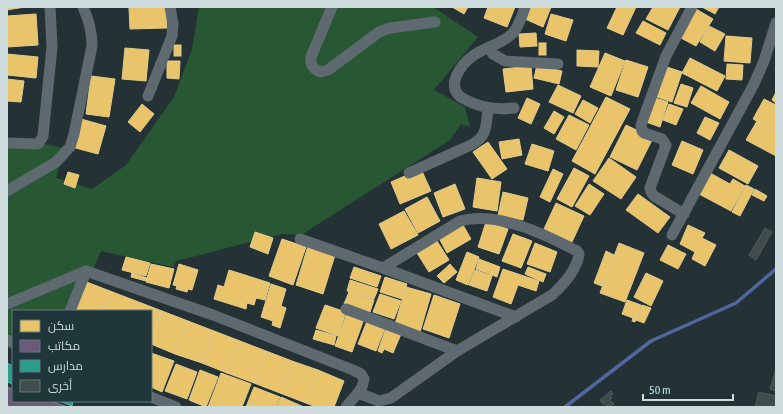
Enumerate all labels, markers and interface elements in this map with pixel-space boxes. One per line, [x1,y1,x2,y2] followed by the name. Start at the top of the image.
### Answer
[12,310,152,402] legend
[48,319,74,333] text: سكن
[48,339,80,353] text: مكاتب
[48,359,83,373] text: مدارس
[643,376,733,402] scale bar
[48,378,72,393] text: أخرى
[649,383,671,397] text: 50 m

